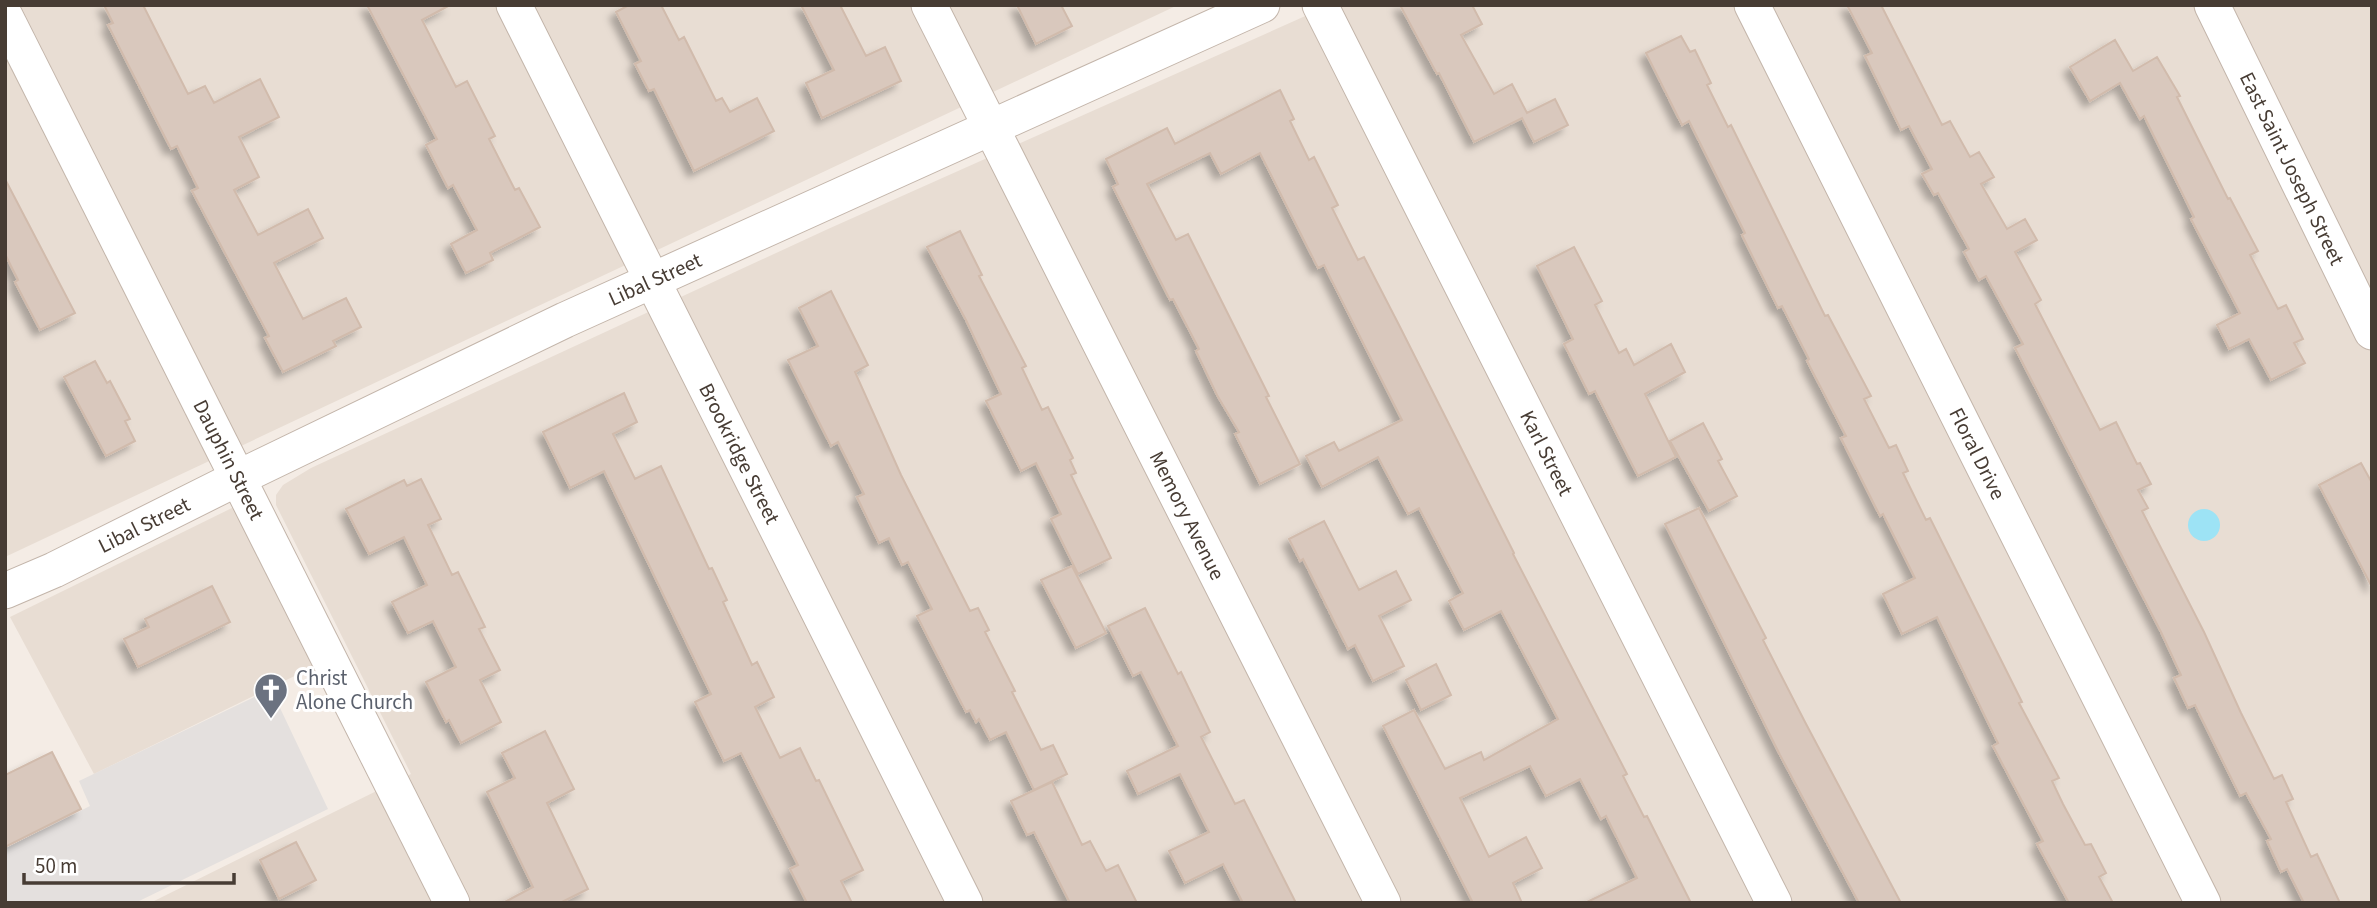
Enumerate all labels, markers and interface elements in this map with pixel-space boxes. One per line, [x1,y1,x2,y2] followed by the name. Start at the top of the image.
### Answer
[2232,67,2352,270] street label: East Saint Joseph Street
[604,245,707,313] street label: Libal Street
[691,378,787,529] street label: Brookridge Street
[186,394,272,525] street label: Dauphin Street
[1942,402,2013,505] street label: Floral Drive
[1512,405,1581,501] street label: Karl Street
[1142,446,1232,585] street label: Memory Avenue
[93,489,195,561] street label: Libal Street
[296,663,413,717] place label: Christ Alone Church
[252,671,290,720] church icon: Christ Alone Church
[24,842,234,886] scale bar
[35,851,77,881] text: 50 m

